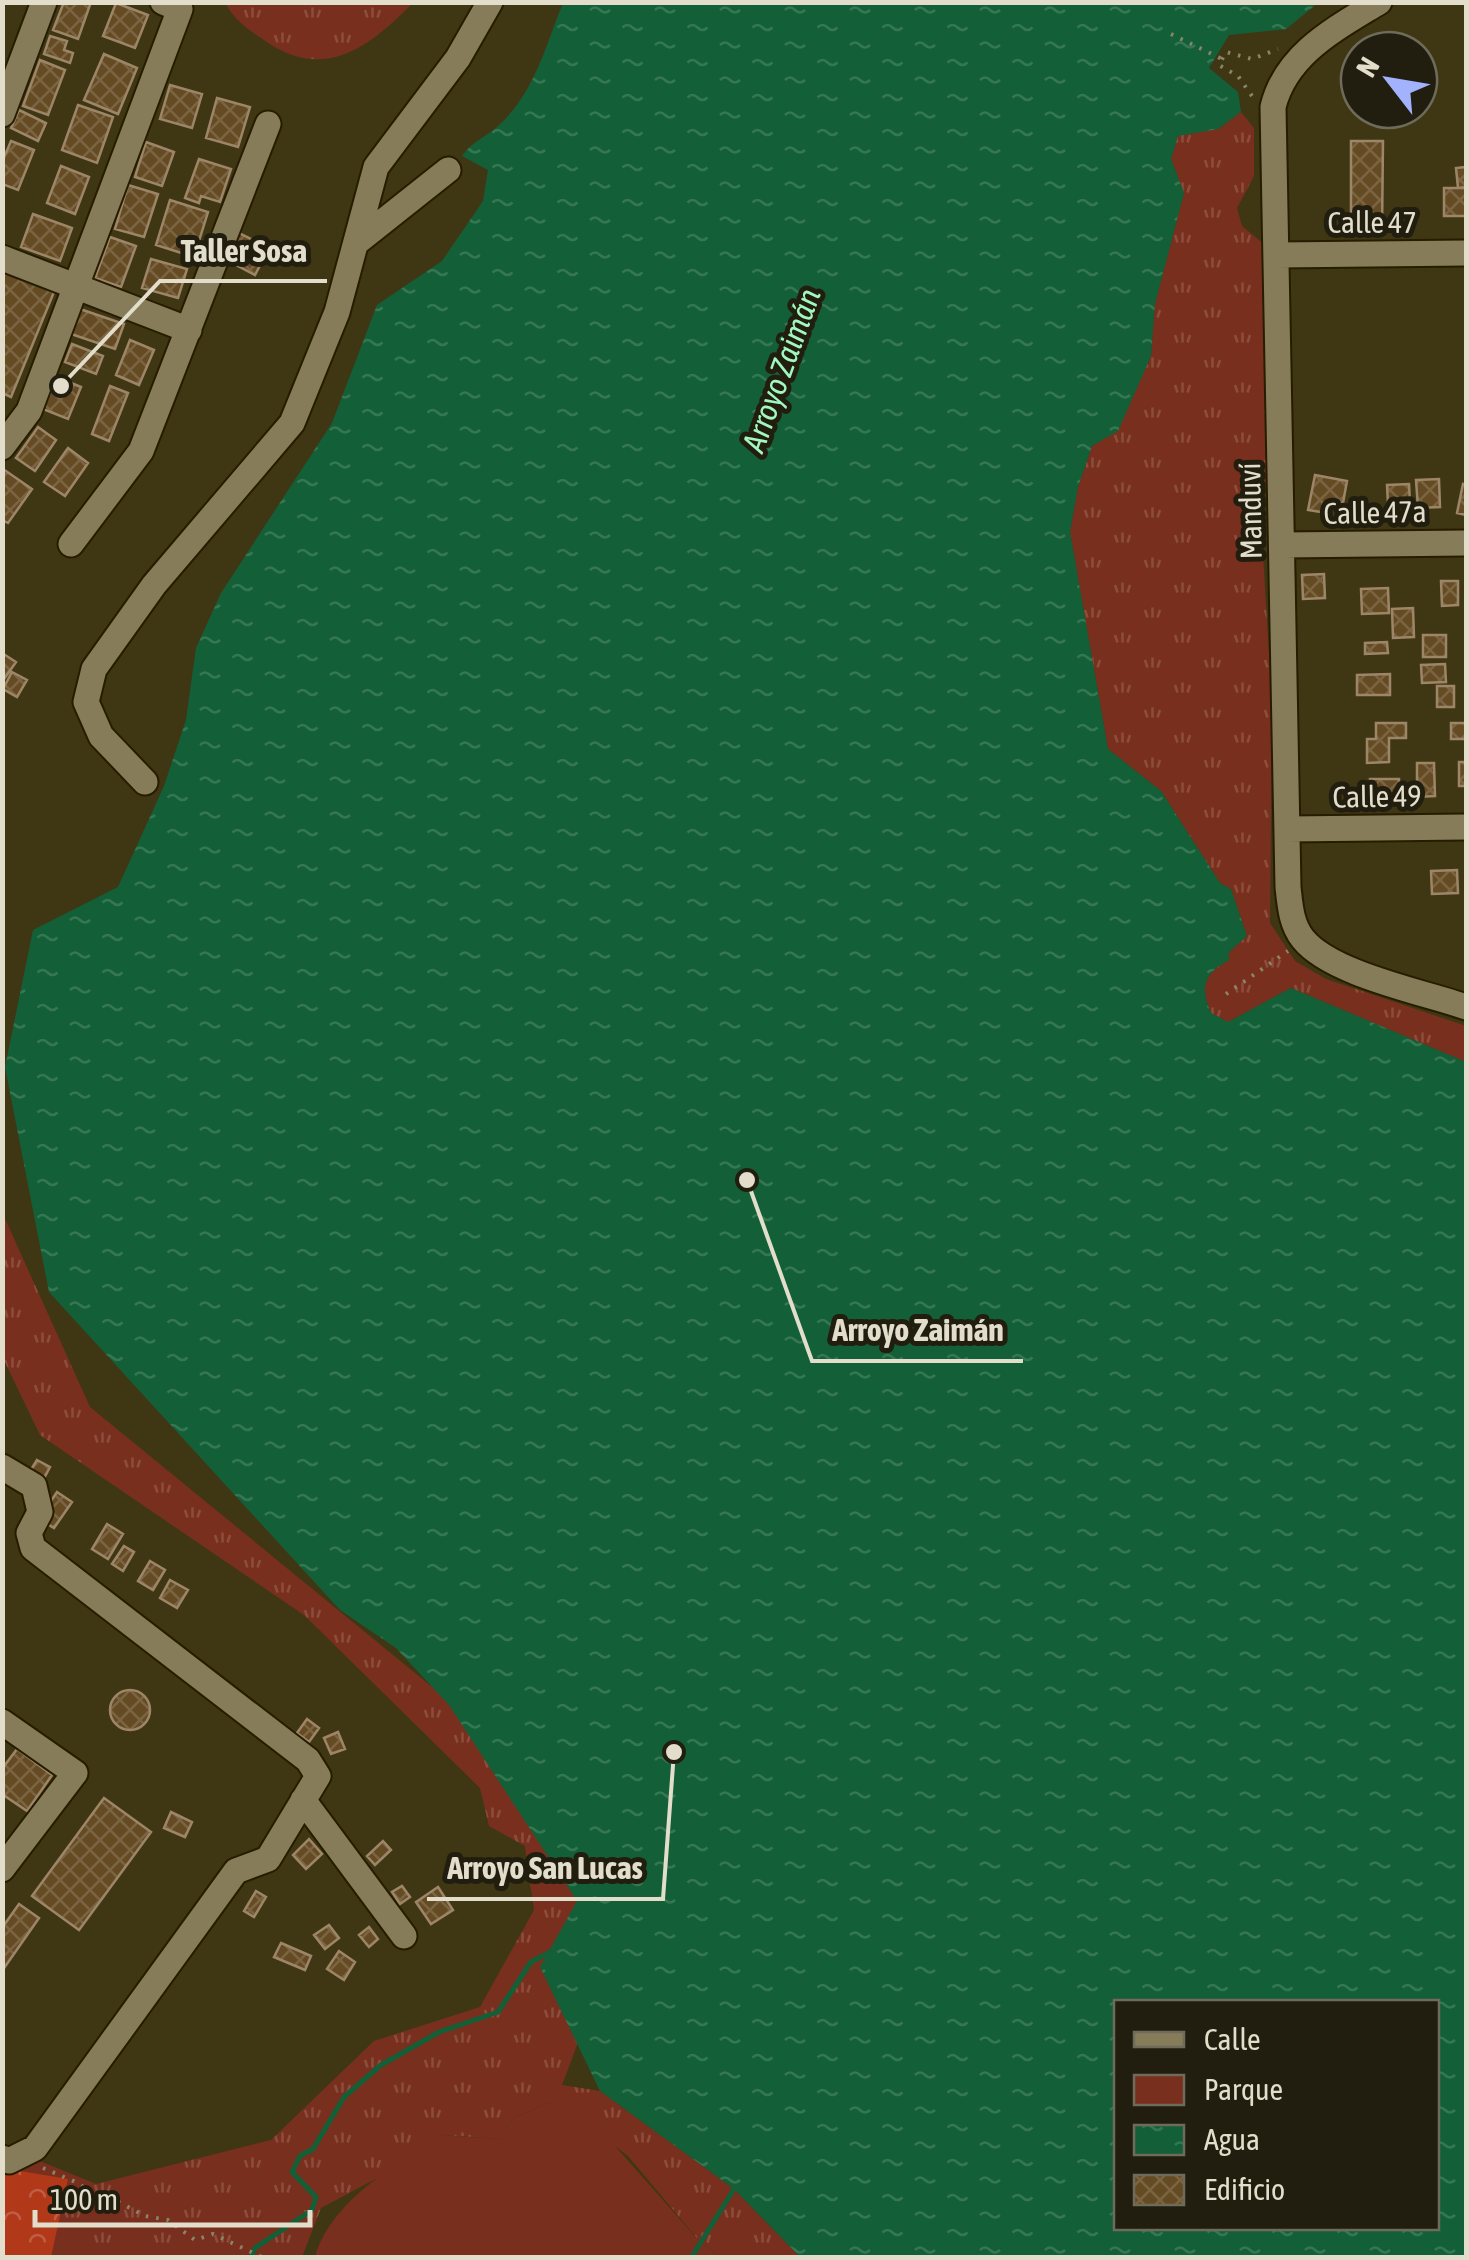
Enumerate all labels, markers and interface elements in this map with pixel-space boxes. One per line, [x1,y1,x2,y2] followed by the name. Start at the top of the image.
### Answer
[1339,30,1439,130] north arrow
[1350,52,1386,82] text: N
[1328,205,1416,239] street label: Calle 47
[160,219,327,281] callout: Taller Sosa
[181,232,307,269] text: Taller Sosa
[734,283,828,457] water label: Arroyo Zaimán
[1232,462,1268,560] street label: Manduví
[1323,494,1427,530] street label: Calle 47a
[1332,778,1422,814] street label: Calle 49
[812,1299,1023,1361] callout: Arroyo Zaimán
[831,1311,1004,1348] text: Arroyo Zaimán
[427,1837,663,1899] callout: Arroyo San Lucas
[446,1849,643,1886] text: Arroyo San Lucas
[1114,2000,1439,2230] legend
[1204,2022,1261,2056] text: Calle
[1204,2072,1283,2106] text: Parque
[1204,2122,1260,2156] text: Agua
[35,2165,310,2227] scale bar
[1204,2172,1285,2206] text: Edificio
[50,2182,118,2216] text: 100 m

